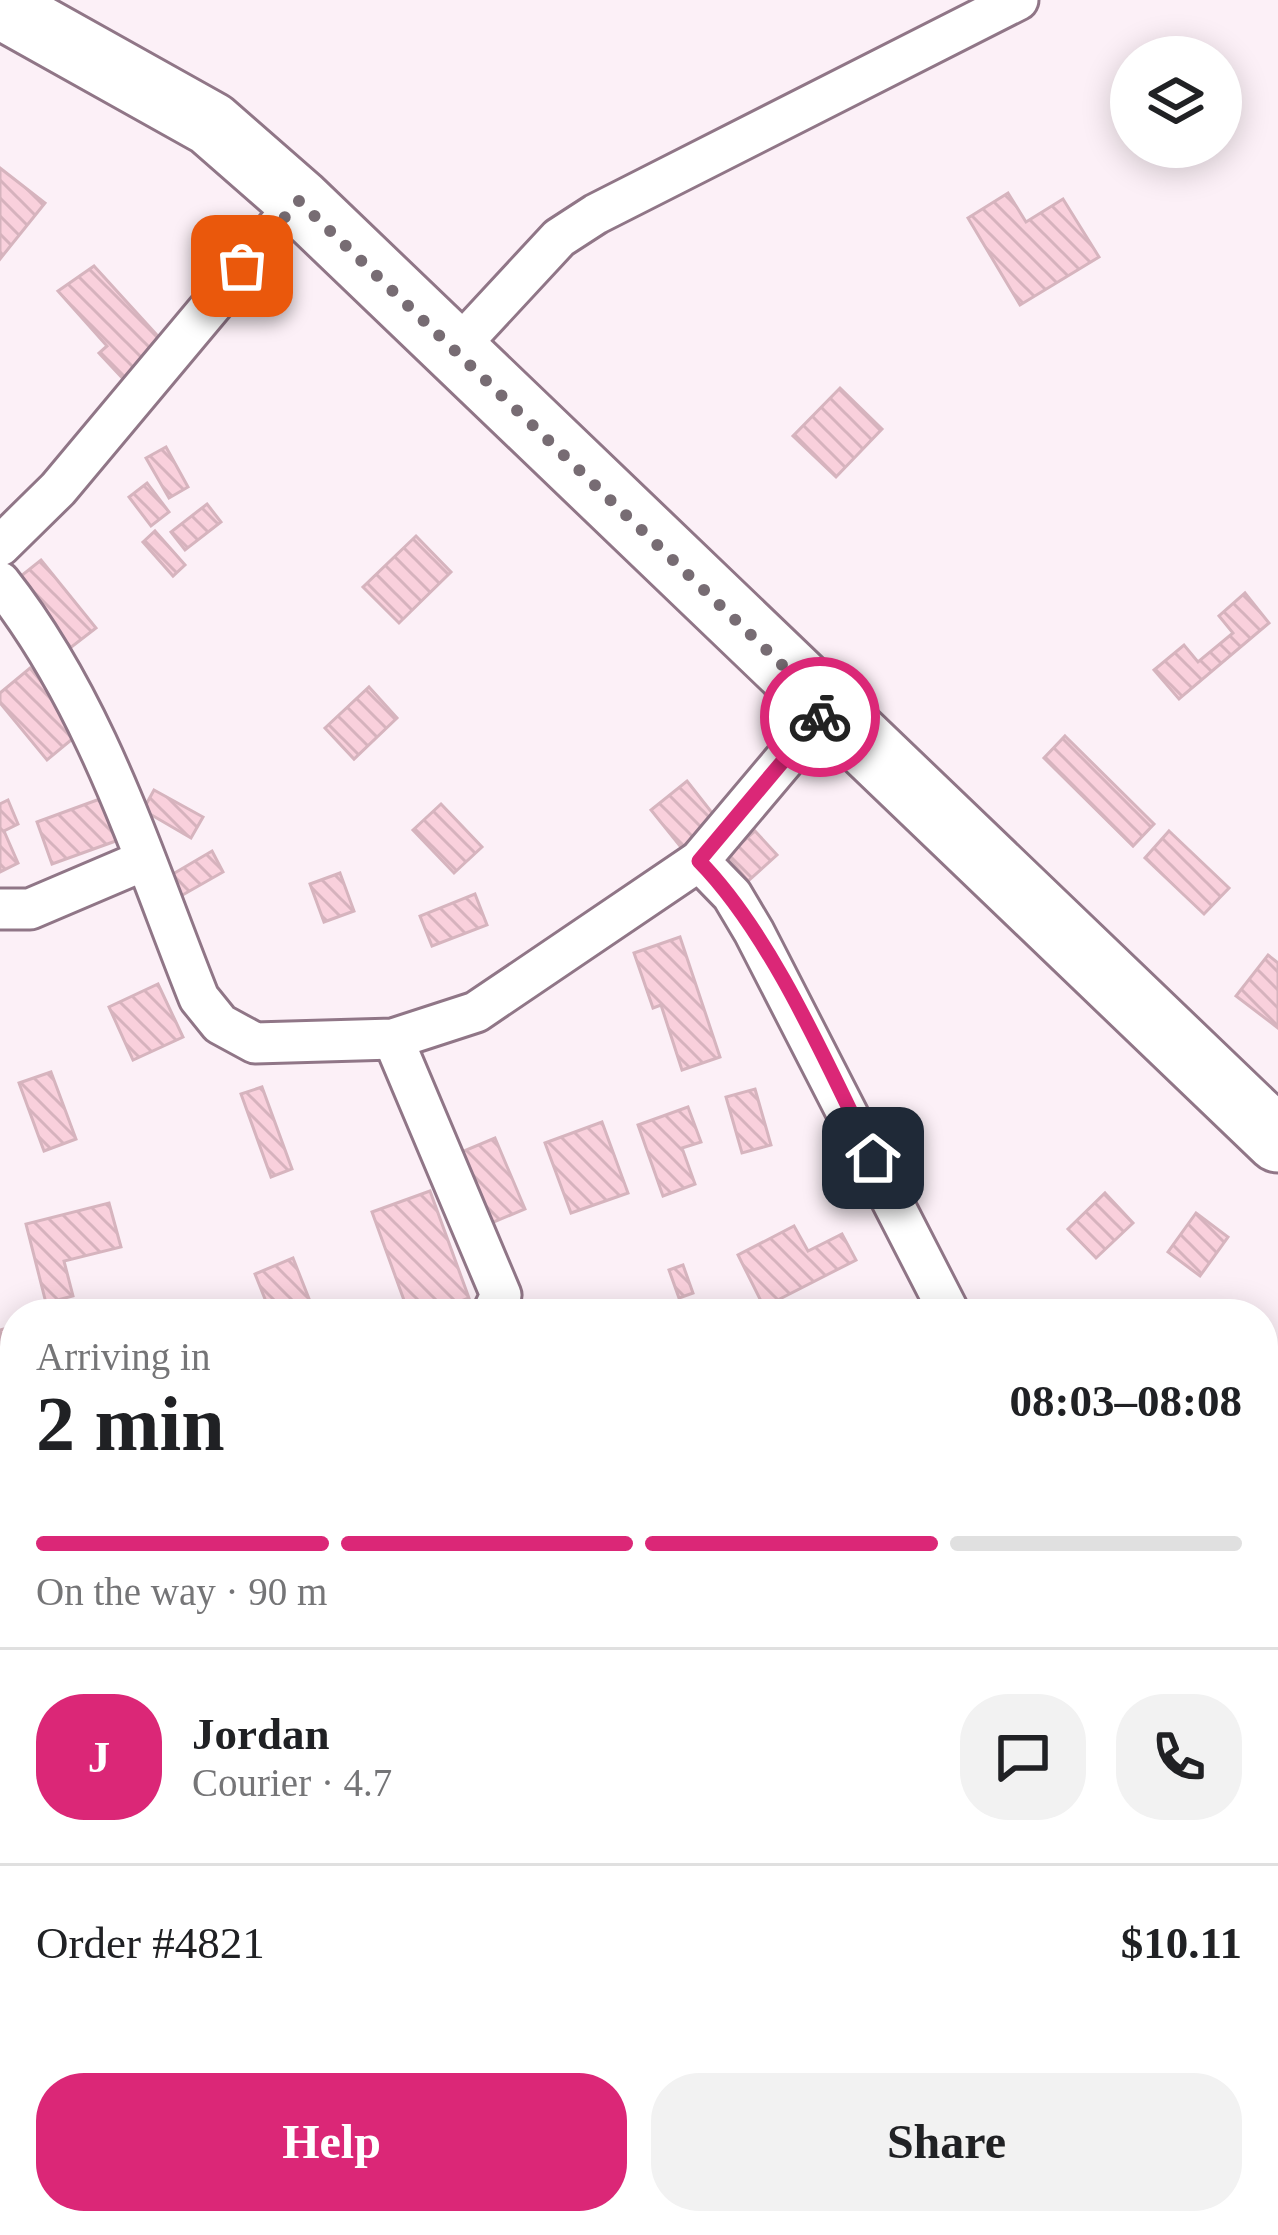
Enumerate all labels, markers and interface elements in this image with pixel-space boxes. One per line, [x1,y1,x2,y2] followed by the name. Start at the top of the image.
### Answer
[1110,36,1242,168] map controls
[1110,36,1242,168] button: layers
[191,215,293,317] pin
[209,233,275,299] icon: bag
[760,657,880,777] courier
[787,684,853,750] icon: bike
[822,1107,924,1209] pin
[840,1125,906,1191] icon: home
[36,1335,210,1378] text: Arriving in
[1010,1376,1242,1426] text: 08:03–08:08
[36,1380,225,1467] text: 2 min
[36,1570,327,1613] text: On the way · 90 m
[960,1694,1086,1820] button: chat
[1116,1694,1242,1820] button: phone
[192,1709,330,1759] text: Jordan
[88,1732,110,1782] text: J
[192,1761,392,1804] text: Courier · 4.7
[36,1918,265,1968] text: Order #4821
[1121,1918,1242,1968] text: $10.11
[36,2073,627,2211] button: Help
[651,2073,1242,2211] button: Share

